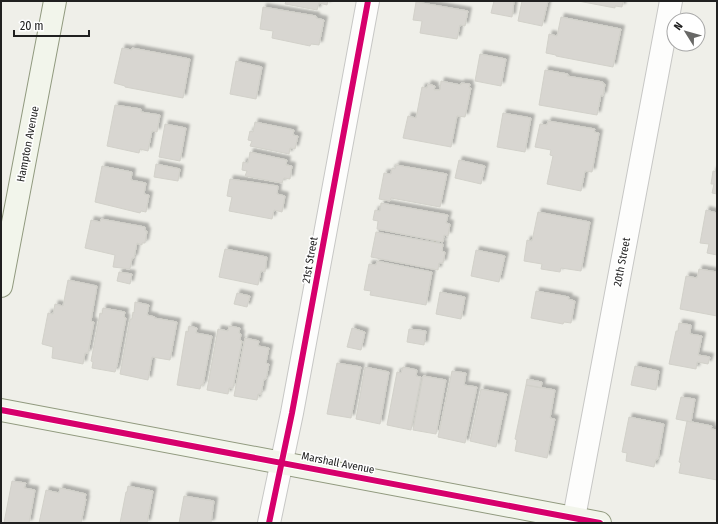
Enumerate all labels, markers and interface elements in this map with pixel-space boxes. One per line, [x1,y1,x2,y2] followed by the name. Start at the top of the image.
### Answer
[14,12,89,38] scale bar
[666,12,706,52] north arrow
[20,19,44,33] text: 20 m
[671,20,686,33] text: N
[14,105,42,183] street label: Hampton Avenue
[300,235,321,284] street label: 21st Street
[611,236,633,288] street label: 20th Street
[300,450,376,476] street label: Marshall Avenue

